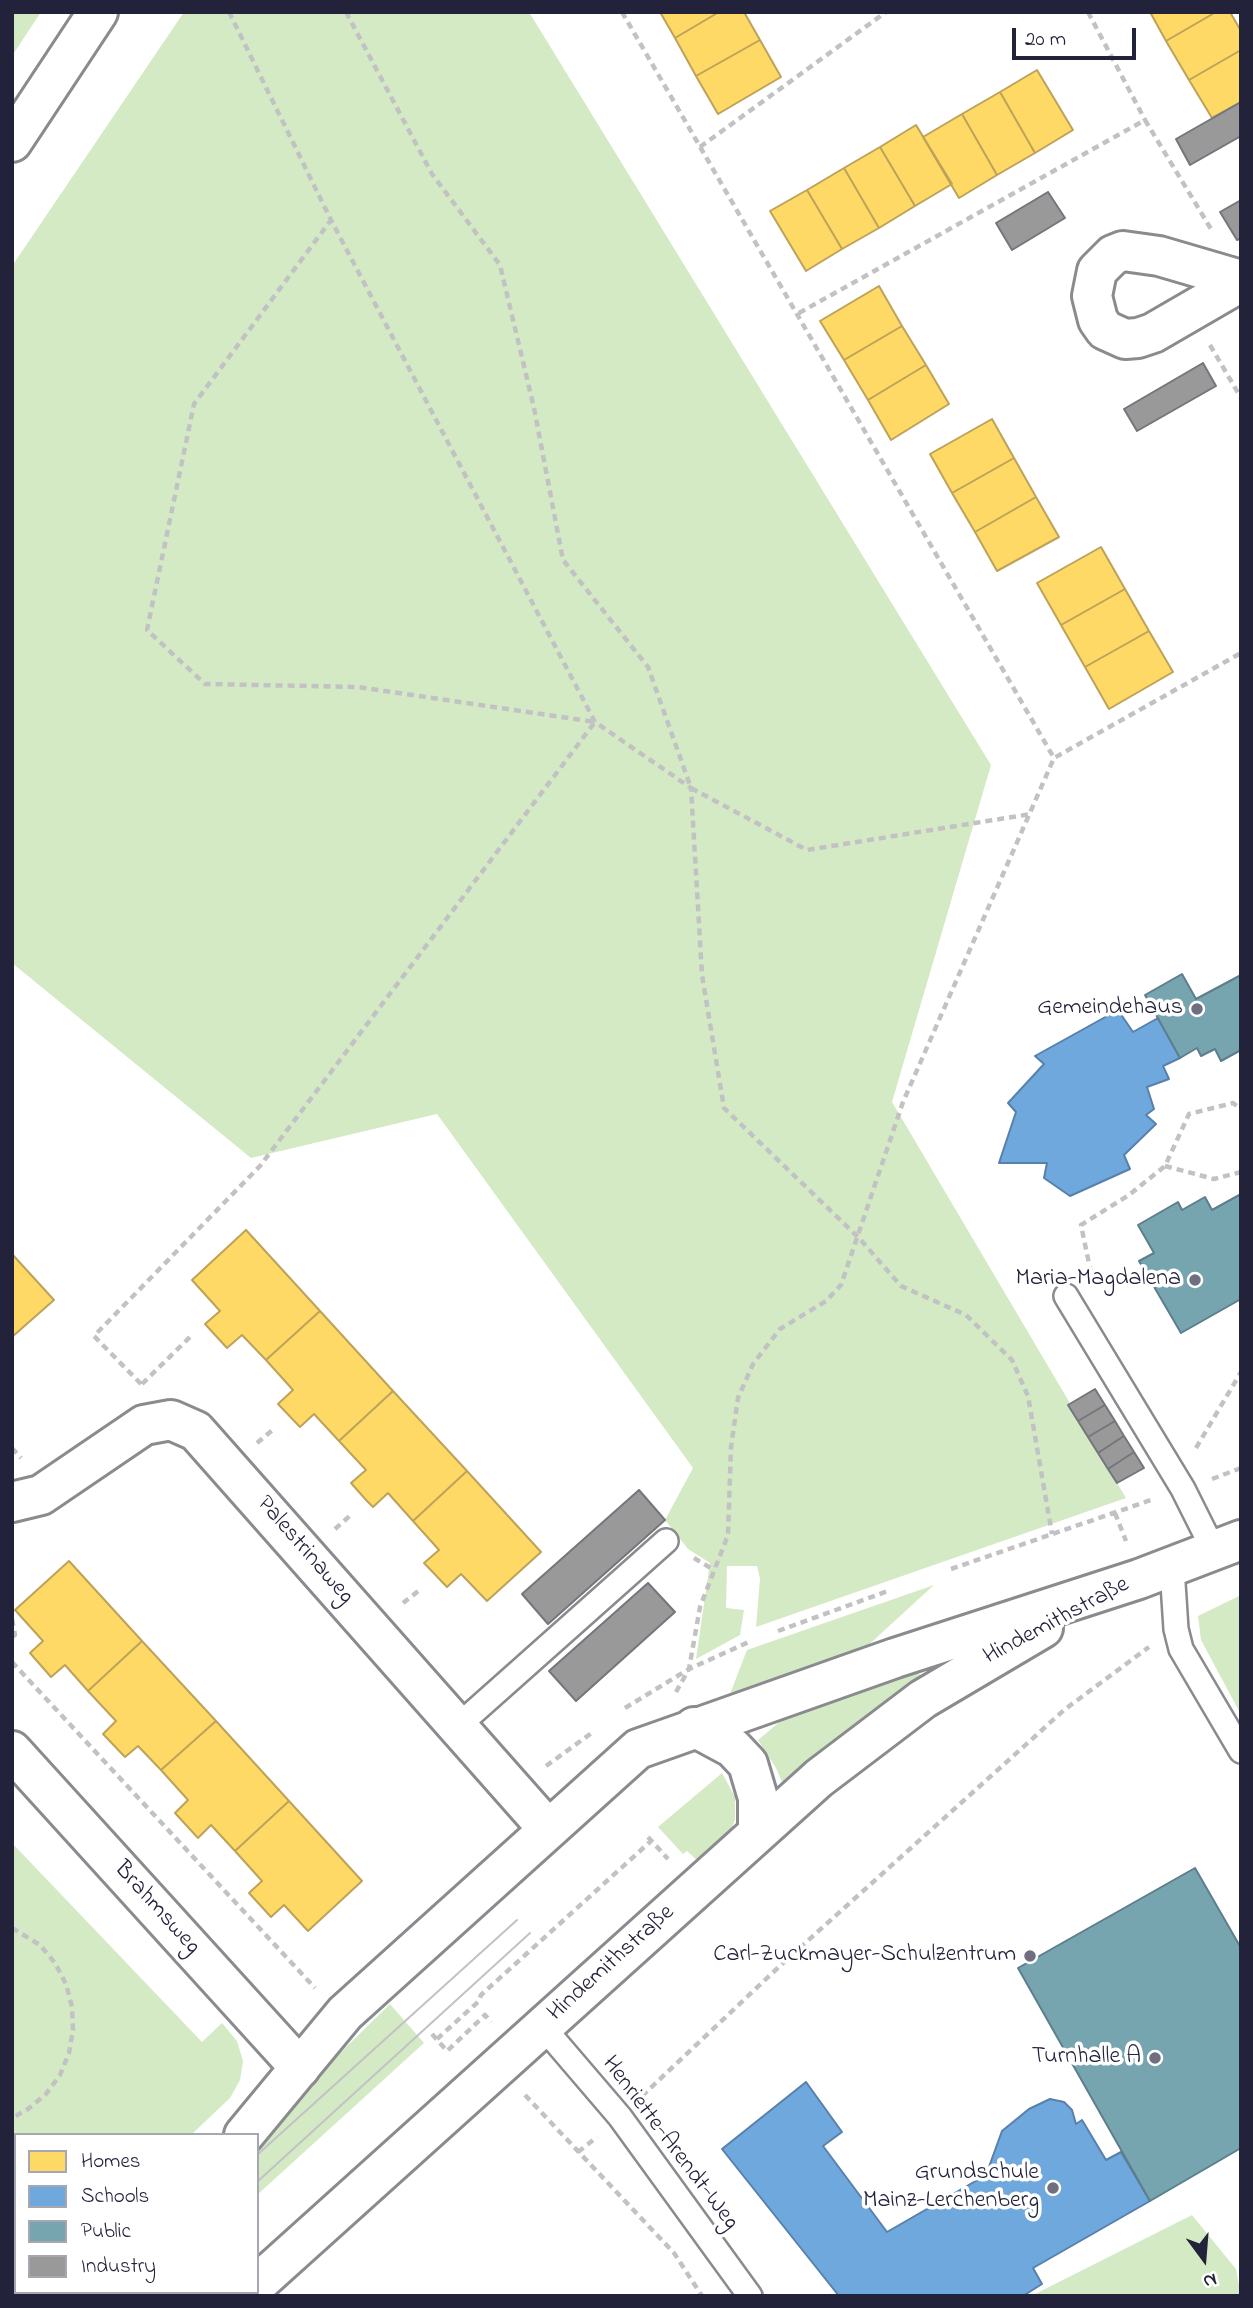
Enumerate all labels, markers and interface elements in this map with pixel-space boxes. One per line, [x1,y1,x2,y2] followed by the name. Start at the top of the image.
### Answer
[1015,14,1139,58] scale bar
[1025,25,1066,55] text: 20 m
[1037,995,1183,1023] place label: Gemeindehaus
[1189,1001,1205,1017] marker: Gemeindehaus
[1015,1266,1181,1294] place label: Maria-Magdalena
[1187,1272,1203,1288] marker: Maria-Magdalena
[249,1491,359,1611] street label: Palestrinaweg
[979,1572,1135,1672] street label: Hindemithstraße
[106,1856,206,1962] street label: Brahmsweg
[543,1900,681,2028] street label: Hindemithstraße
[713,1942,1016,1970] place label: Carl-Zuckmayer-Schulzentrum
[1022,1948,1038,1964] marker: Carl-Zuckmayer-Schulzentrum
[1032,2044,1141,2072] place label: Turnhalle A
[1147,2050,1163,2066] marker: Turnhalle A
[594,2051,744,2237] street label: Henriette-Arendt-Weg
[14,2133,259,2294] legend
[81,2147,141,2177] text: Homes
[863,2160,1039,2216] place label: Grundschule Mainz-Lerchenberg
[1045,2180,1061,2196] marker: Grundschule Mainz-Lerchenberg
[81,2182,149,2212] text: Schools
[81,2217,131,2247] text: Public
[1169,2224,1239,2294] north arrow
[81,2252,156,2282] text: Industry
[1200,2265,1220,2294] text: N

